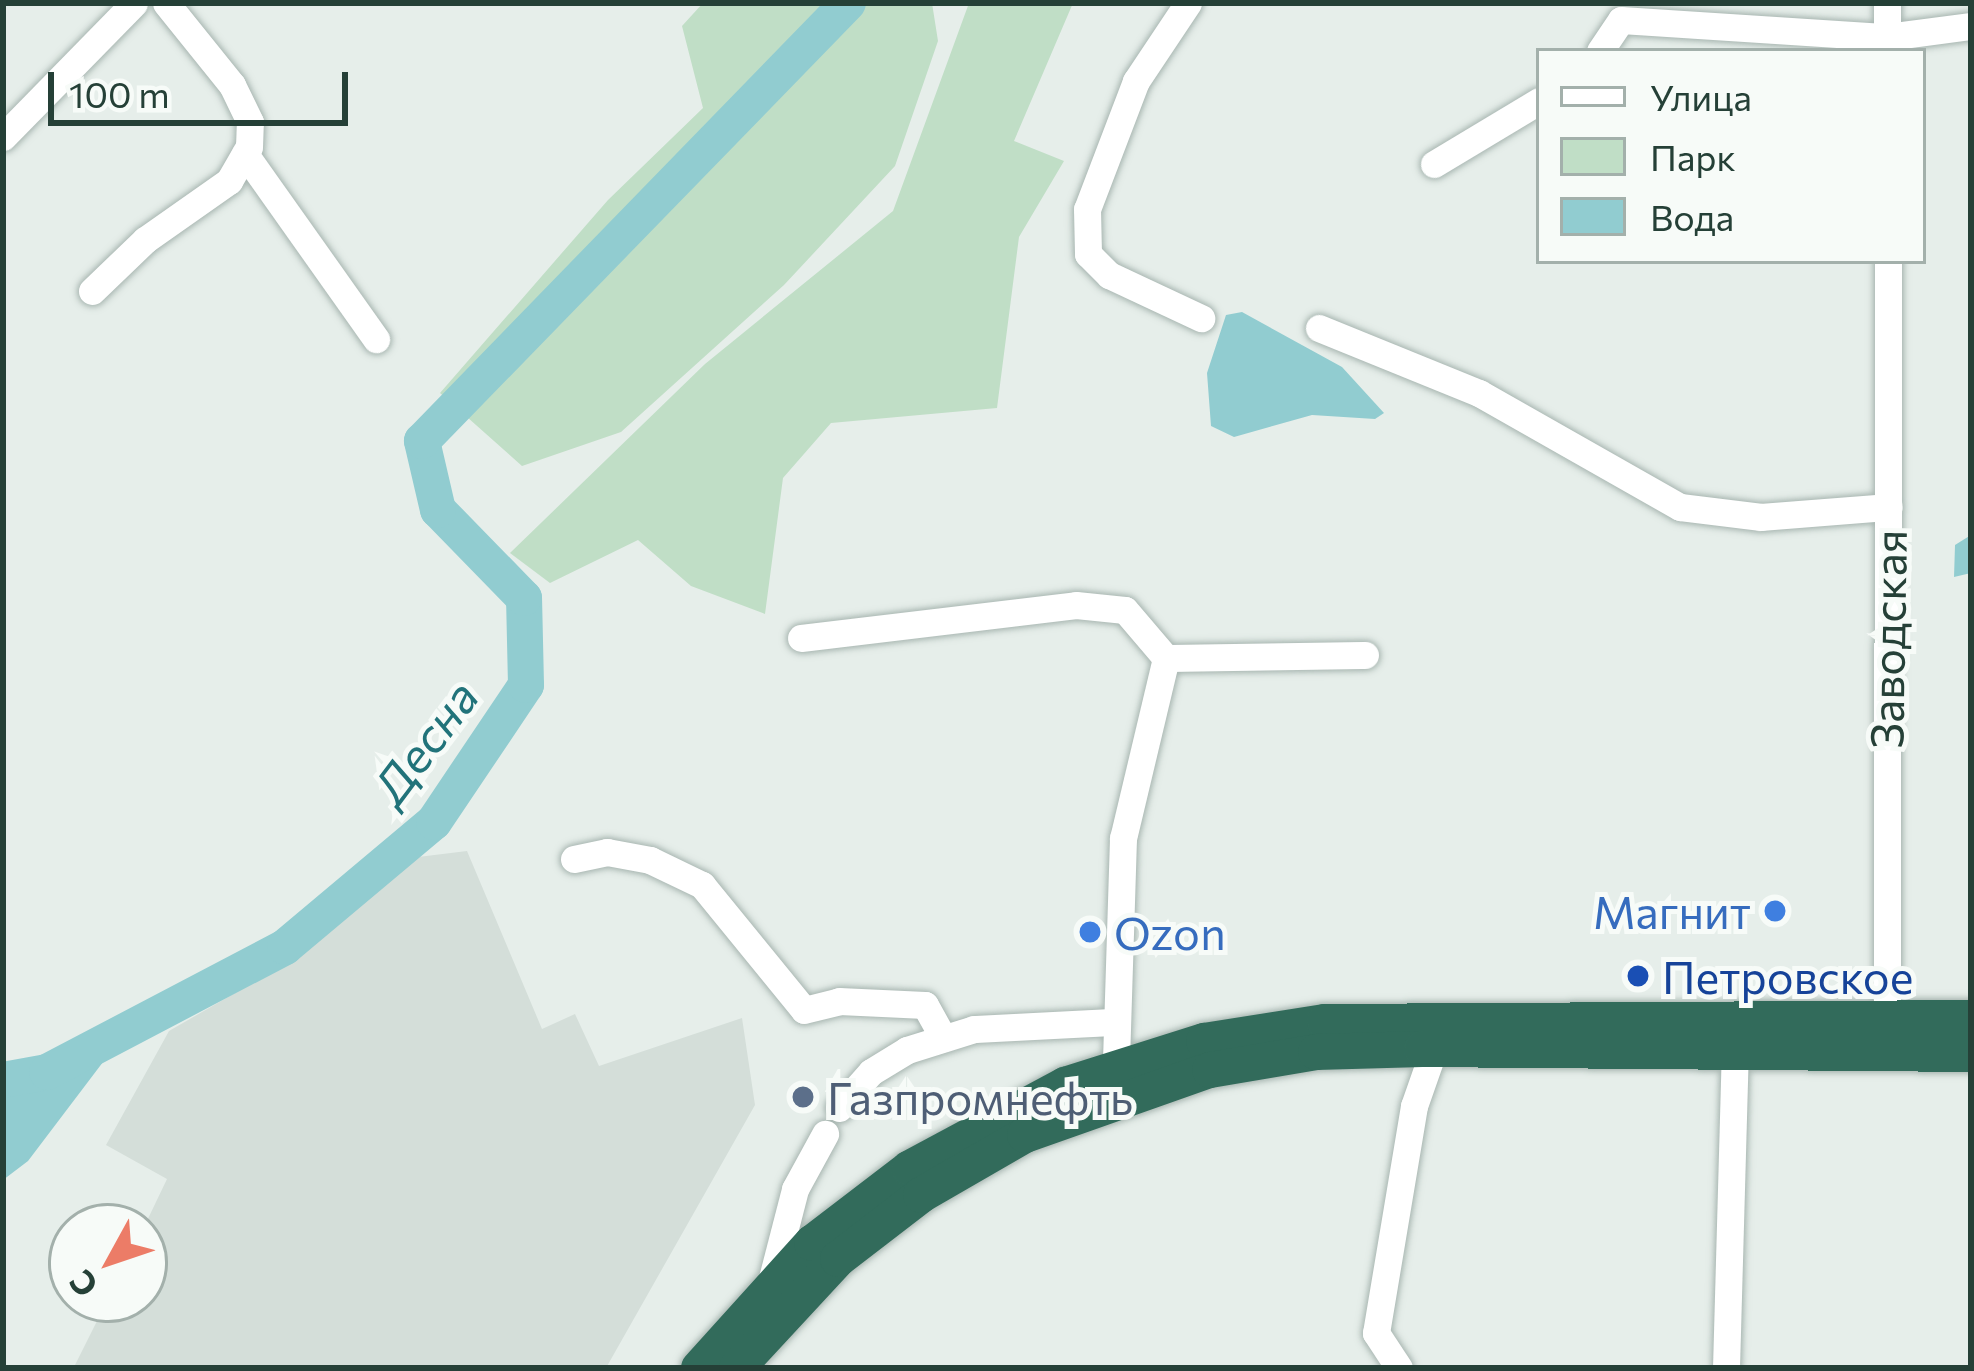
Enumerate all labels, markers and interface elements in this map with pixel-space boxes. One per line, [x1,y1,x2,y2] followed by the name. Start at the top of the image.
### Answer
[54,48,354,122] scale bar
[1536,48,1926,264] legend
[69,71,170,115] text: 100 m
[1650,74,1752,118] text: Улица
[1650,134,1736,178] text: Парк
[1650,194,1734,238] text: Вода
[1858,529,1916,749] street label: Заводская
[359,668,489,814] water label: Десна
[1593,884,1751,938] place label: Магнит
[1762,898,1788,924] marker: Магнит
[1114,905,1226,959] place label: Ozon
[1077,919,1103,945] marker: Ozon
[1662,949,1913,1003] place label: Петровское
[1625,963,1651,989] marker: Петровское
[827,1070,1133,1124] place label: Газпромнефть
[790,1084,816,1110] marker: Газпромнефть
[48,1203,168,1323] north arrow
[59,1263,105,1306] text: С

